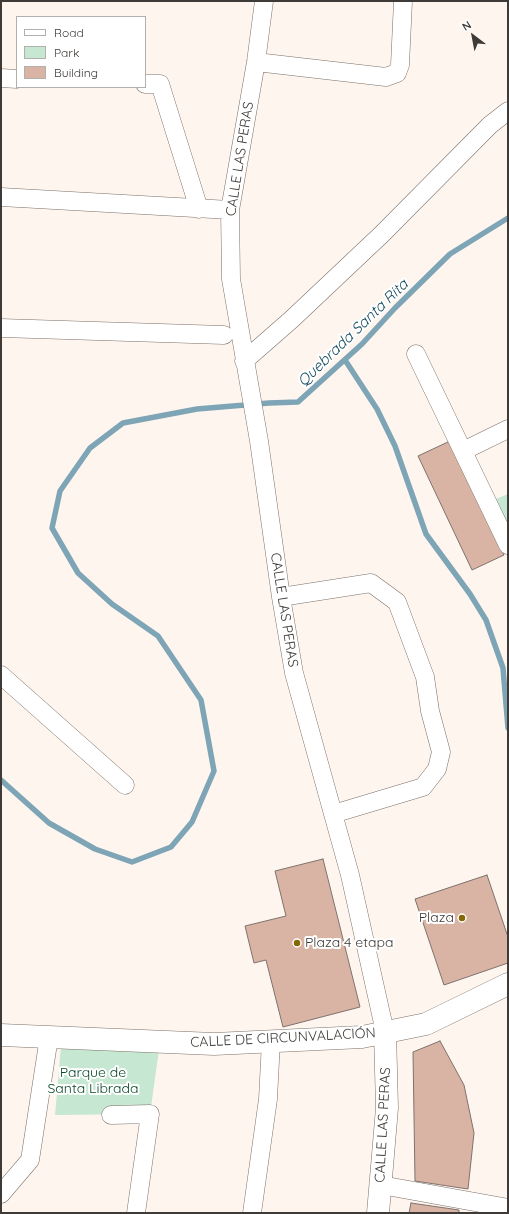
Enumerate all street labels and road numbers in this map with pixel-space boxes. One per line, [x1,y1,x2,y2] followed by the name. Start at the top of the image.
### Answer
[223,101,257,217] street label: CALLE LAS PERAS
[267,552,301,668] street label: CALLE LAS PERAS
[190,1025,376,1051] street label: CALLE DE CIRCUNVALACIÓN
[372,1067,394,1183] street label: CALLE LAS PERAS

